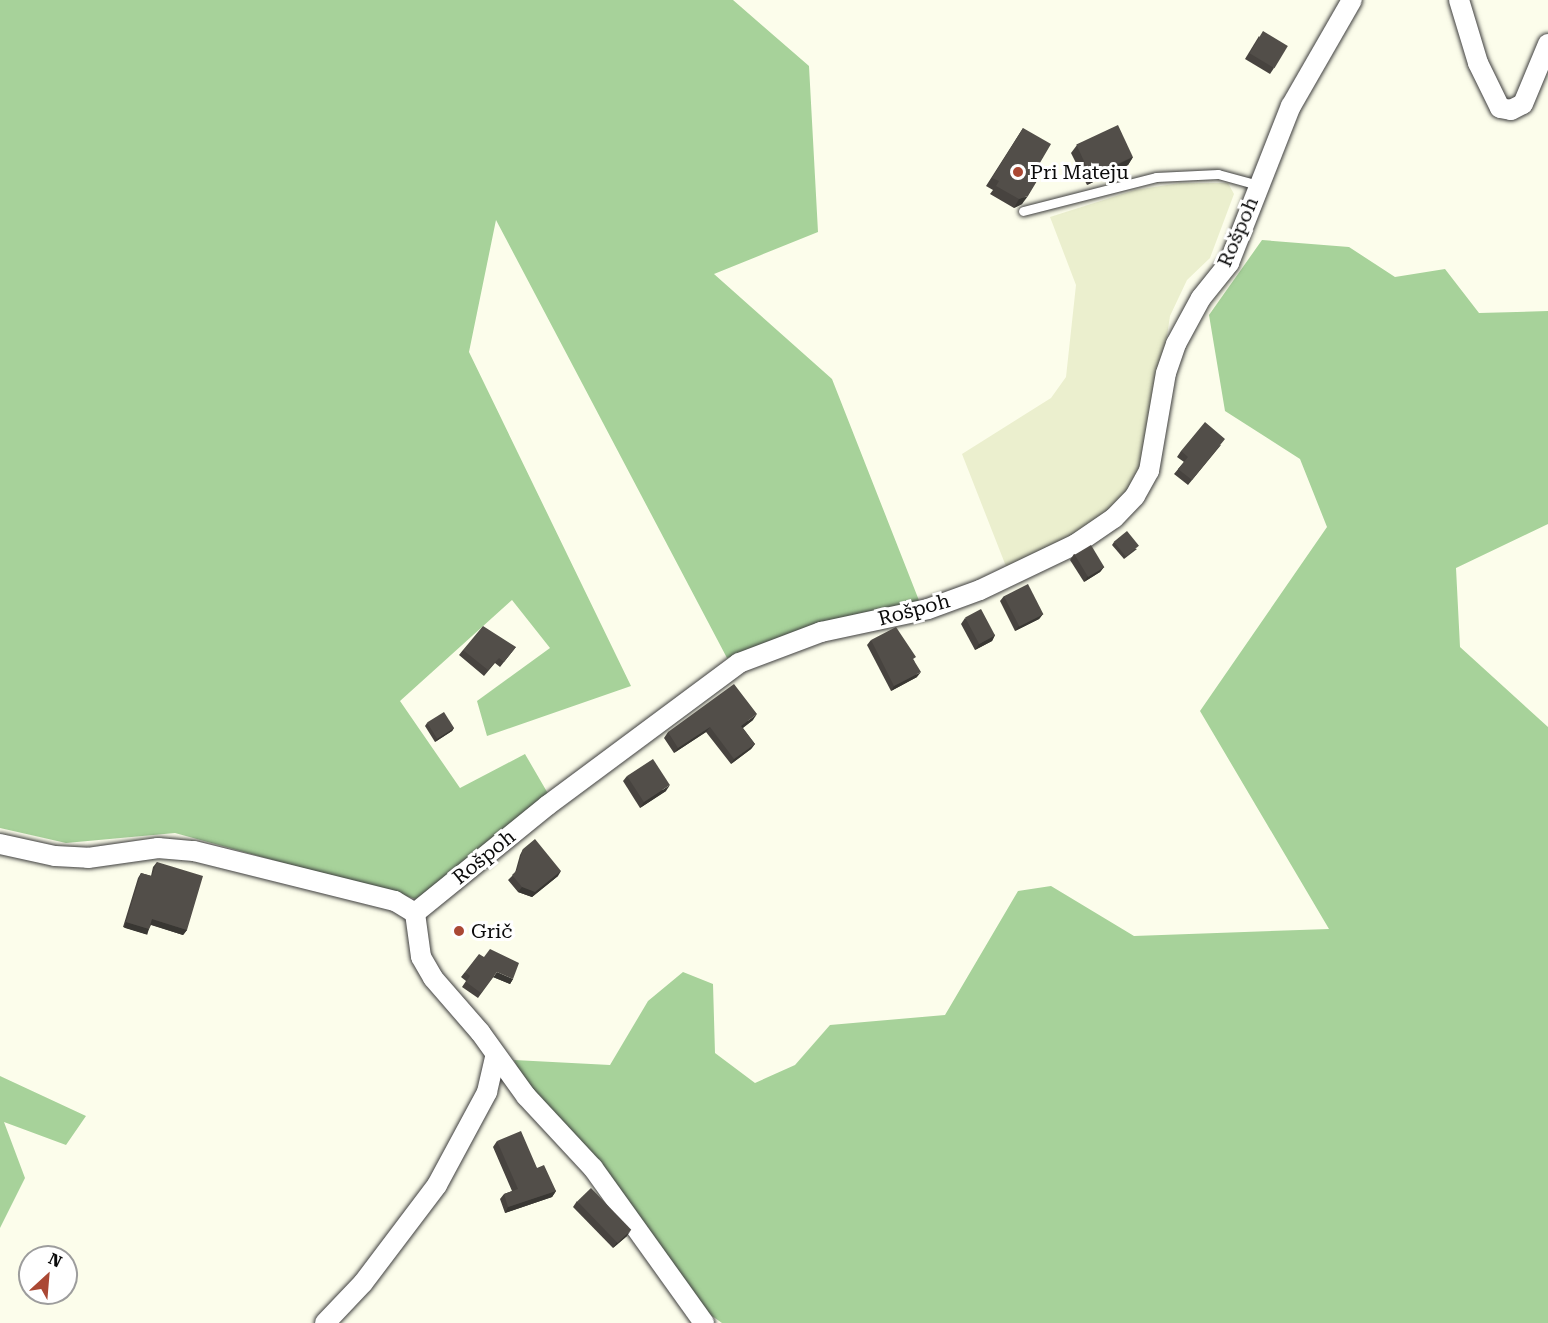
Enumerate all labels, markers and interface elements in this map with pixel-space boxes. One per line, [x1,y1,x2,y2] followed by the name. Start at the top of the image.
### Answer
[1030,160,1129,184] place label: Pri Mateju
[1011,165,1025,179] marker: Pri Mateju
[1213,193,1263,271] street label: Rošpoh
[875,589,953,631] street label: Rošpoh
[448,825,520,889] street label: Rošpoh
[471,919,512,943] place label: Grič
[452,924,466,938] marker: Grič
[18,1245,78,1305] north arrow
[46,1249,65,1271] text: N

